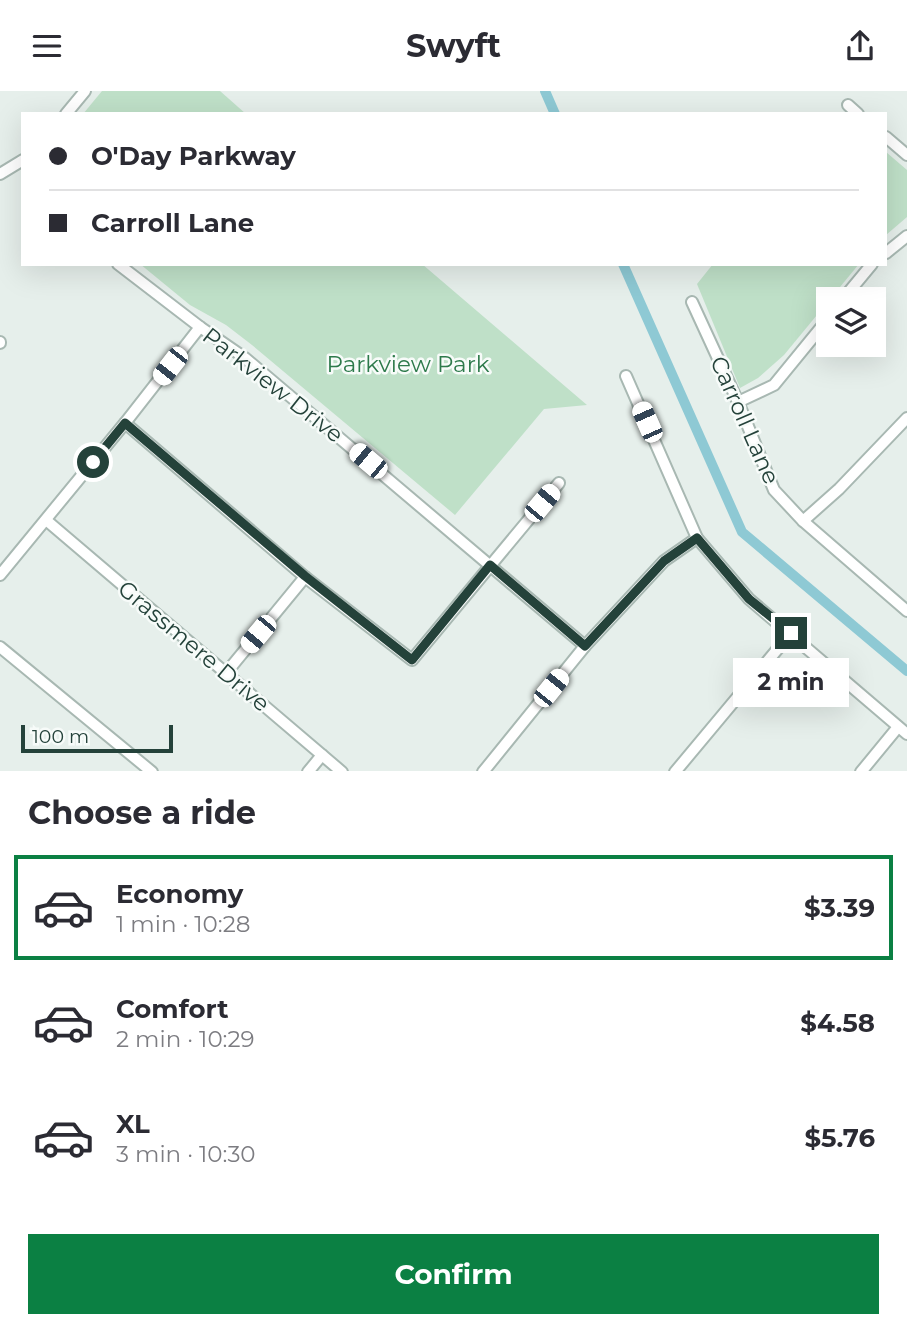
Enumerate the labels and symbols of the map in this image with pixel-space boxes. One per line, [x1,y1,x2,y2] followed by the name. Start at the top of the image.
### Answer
[197,321,349,449] street label: Parkview Drive
[149,343,192,389] car
[326,350,490,378] park label: Parkview Park
[704,352,786,488] street label: Carroll Lane
[629,399,666,445] car
[346,439,391,483] car
[77,446,109,478] route start
[521,480,564,526] car
[112,574,276,718] street label: Grassmere Drive
[237,611,280,657] car
[775,617,807,649] route end
[733,657,849,707] callout: 2 min
[530,665,573,711] car
[21,723,173,754] scale bar

